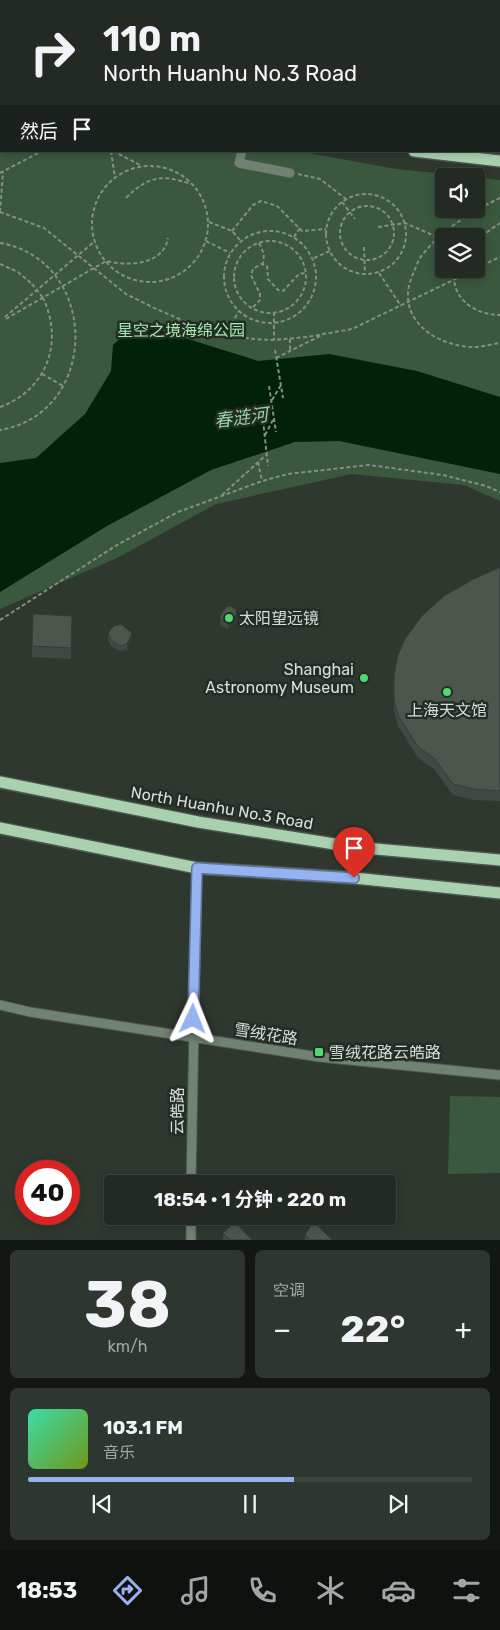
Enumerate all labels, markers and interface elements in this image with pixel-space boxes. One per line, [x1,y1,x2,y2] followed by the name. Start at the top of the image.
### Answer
[103,18,201,60] text: 110 m
[20,20,85,85] icon: right
[103,60,357,87] text: North Huanhu No.3 Road
[68,115,96,143] icon: arrive
[20,120,58,143] text: 然后
[435,168,485,278] map controls
[435,168,485,218] button: sound
[435,228,485,278] button: layers
[117,321,245,340] park label: 星空之境海绵公园
[213,403,272,432] water label: 春涟河
[239,609,319,628] place label: 太阳望远镜
[223,612,235,624] marker: 太阳望远镜
[205,660,354,697] place label: Shanghai Astronomy Museum
[358,672,370,684] marker: Shanghai Astronomy Museum
[441,686,453,698] marker: 上海天文馆
[407,701,487,720] place label: 上海天文馆
[129,783,315,833] street label: North Huanhu No.3 Road
[333,827,375,878] pin
[340,834,368,862] icon: arrive
[166,992,218,1044] position arrow
[233,1020,299,1048] street label: 雪绒花路
[329,1043,441,1062] place label: 雪绒花路云皓路
[313,1046,325,1058] marker: 雪绒花路云皓路
[168,1087,187,1135] street label: 云皓路
[15,1160,80,1225] speed limit sign: 40
[154,1188,346,1211] text: 18:54 · 1 分钟 · 220 m
[84,1266,171,1343] text: 38
[273,1281,305,1300] text: 空调
[340,1306,405,1352] text: 22°
[273,1313,291,1346] text: −
[455,1313,472,1346] text: +
[108,1337,147,1356] text: km/h
[103,1416,183,1439] text: 103.1 FM
[103,1443,135,1462] text: 音乐
[88,1490,116,1518] icon: previous
[236,1490,264,1518] icon: pause
[384,1490,412,1518] icon: next
[110,1573,145,1608] icon: directions
[178,1573,213,1608] icon: music
[245,1573,280,1608] icon: phone
[313,1573,348,1608] icon: climate
[381,1573,416,1608] icon: car
[449,1573,484,1608] icon: filters
[16,1577,77,1604] text: 18:53

